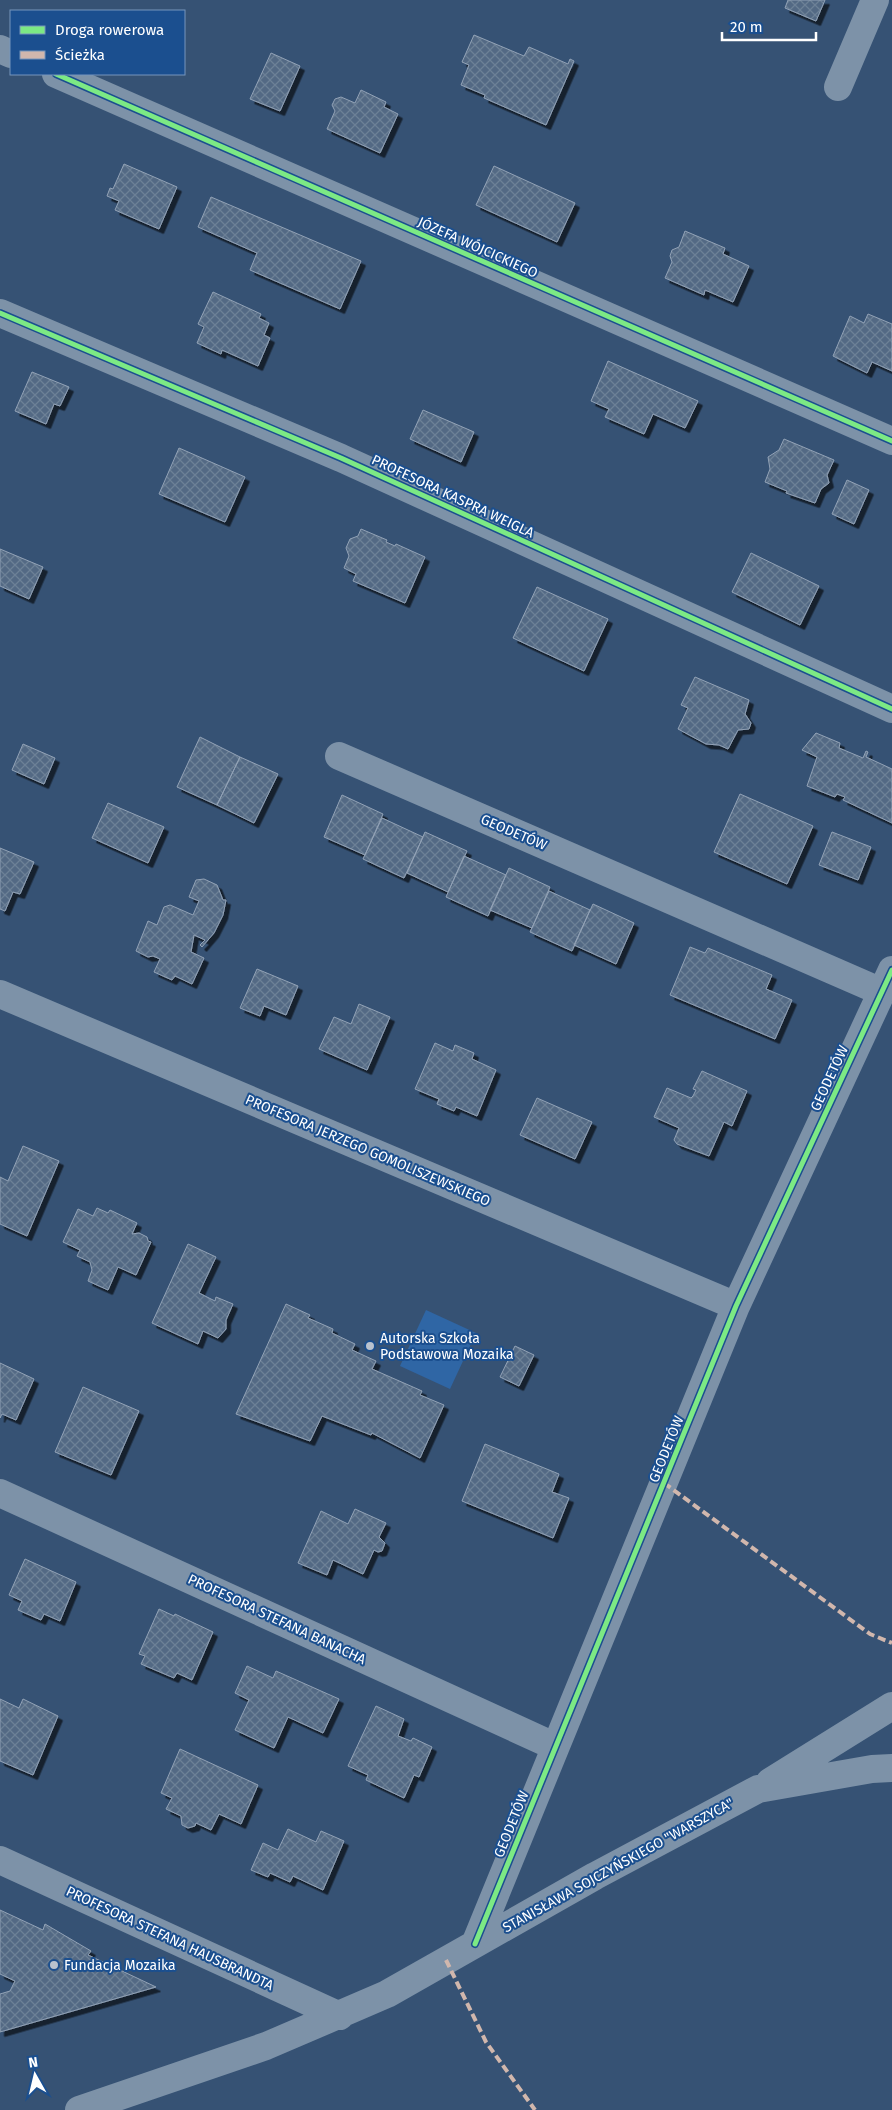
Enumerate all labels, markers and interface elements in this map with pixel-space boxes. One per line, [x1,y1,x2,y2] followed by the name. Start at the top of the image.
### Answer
[10,10,185,75] legend
[722,10,816,42] scale bar
[730,18,763,36] text: 20 m
[55,21,164,39] text: Droga rowerowa
[55,46,105,64] text: Ścieżka
[415,212,541,282] street label: JÓZEFA WÓJCICKIEGO
[369,451,537,542] street label: PROFESORA KASPRA WEIGLA
[478,810,550,854] street label: GEODETÓW
[806,1042,852,1114] street label: GEODETÓW
[243,1091,493,1210] street label: PROFESORA JERZEGO GOMOLISZEWSKIEGO
[380,1330,514,1363] place label: Autorska Szkoła Podstawowa Mozaika
[364,1340,376,1352] marker: Autorska Szkoła Podstawowa Mozaika
[644,1413,688,1485] street label: GEODETÓW
[185,1571,369,1668] street label: PROFESORA STEFANA BANACHA
[489,1788,533,1860] street label: GEODETÓW
[499,1794,737,1936] street label: STANISŁAWA SOJCZYŃSKIEGO "WARSZYCA"
[63,1883,276,1994] street label: PROFESORA STEFANA HAUSBRANDTA
[64,1957,176,1974] place label: Fundacja Mozaika
[48,1959,60,1971] marker: Fundacja Mozaika
[10,2050,60,2100] north arrow
[27,2054,39,2072] text: N

